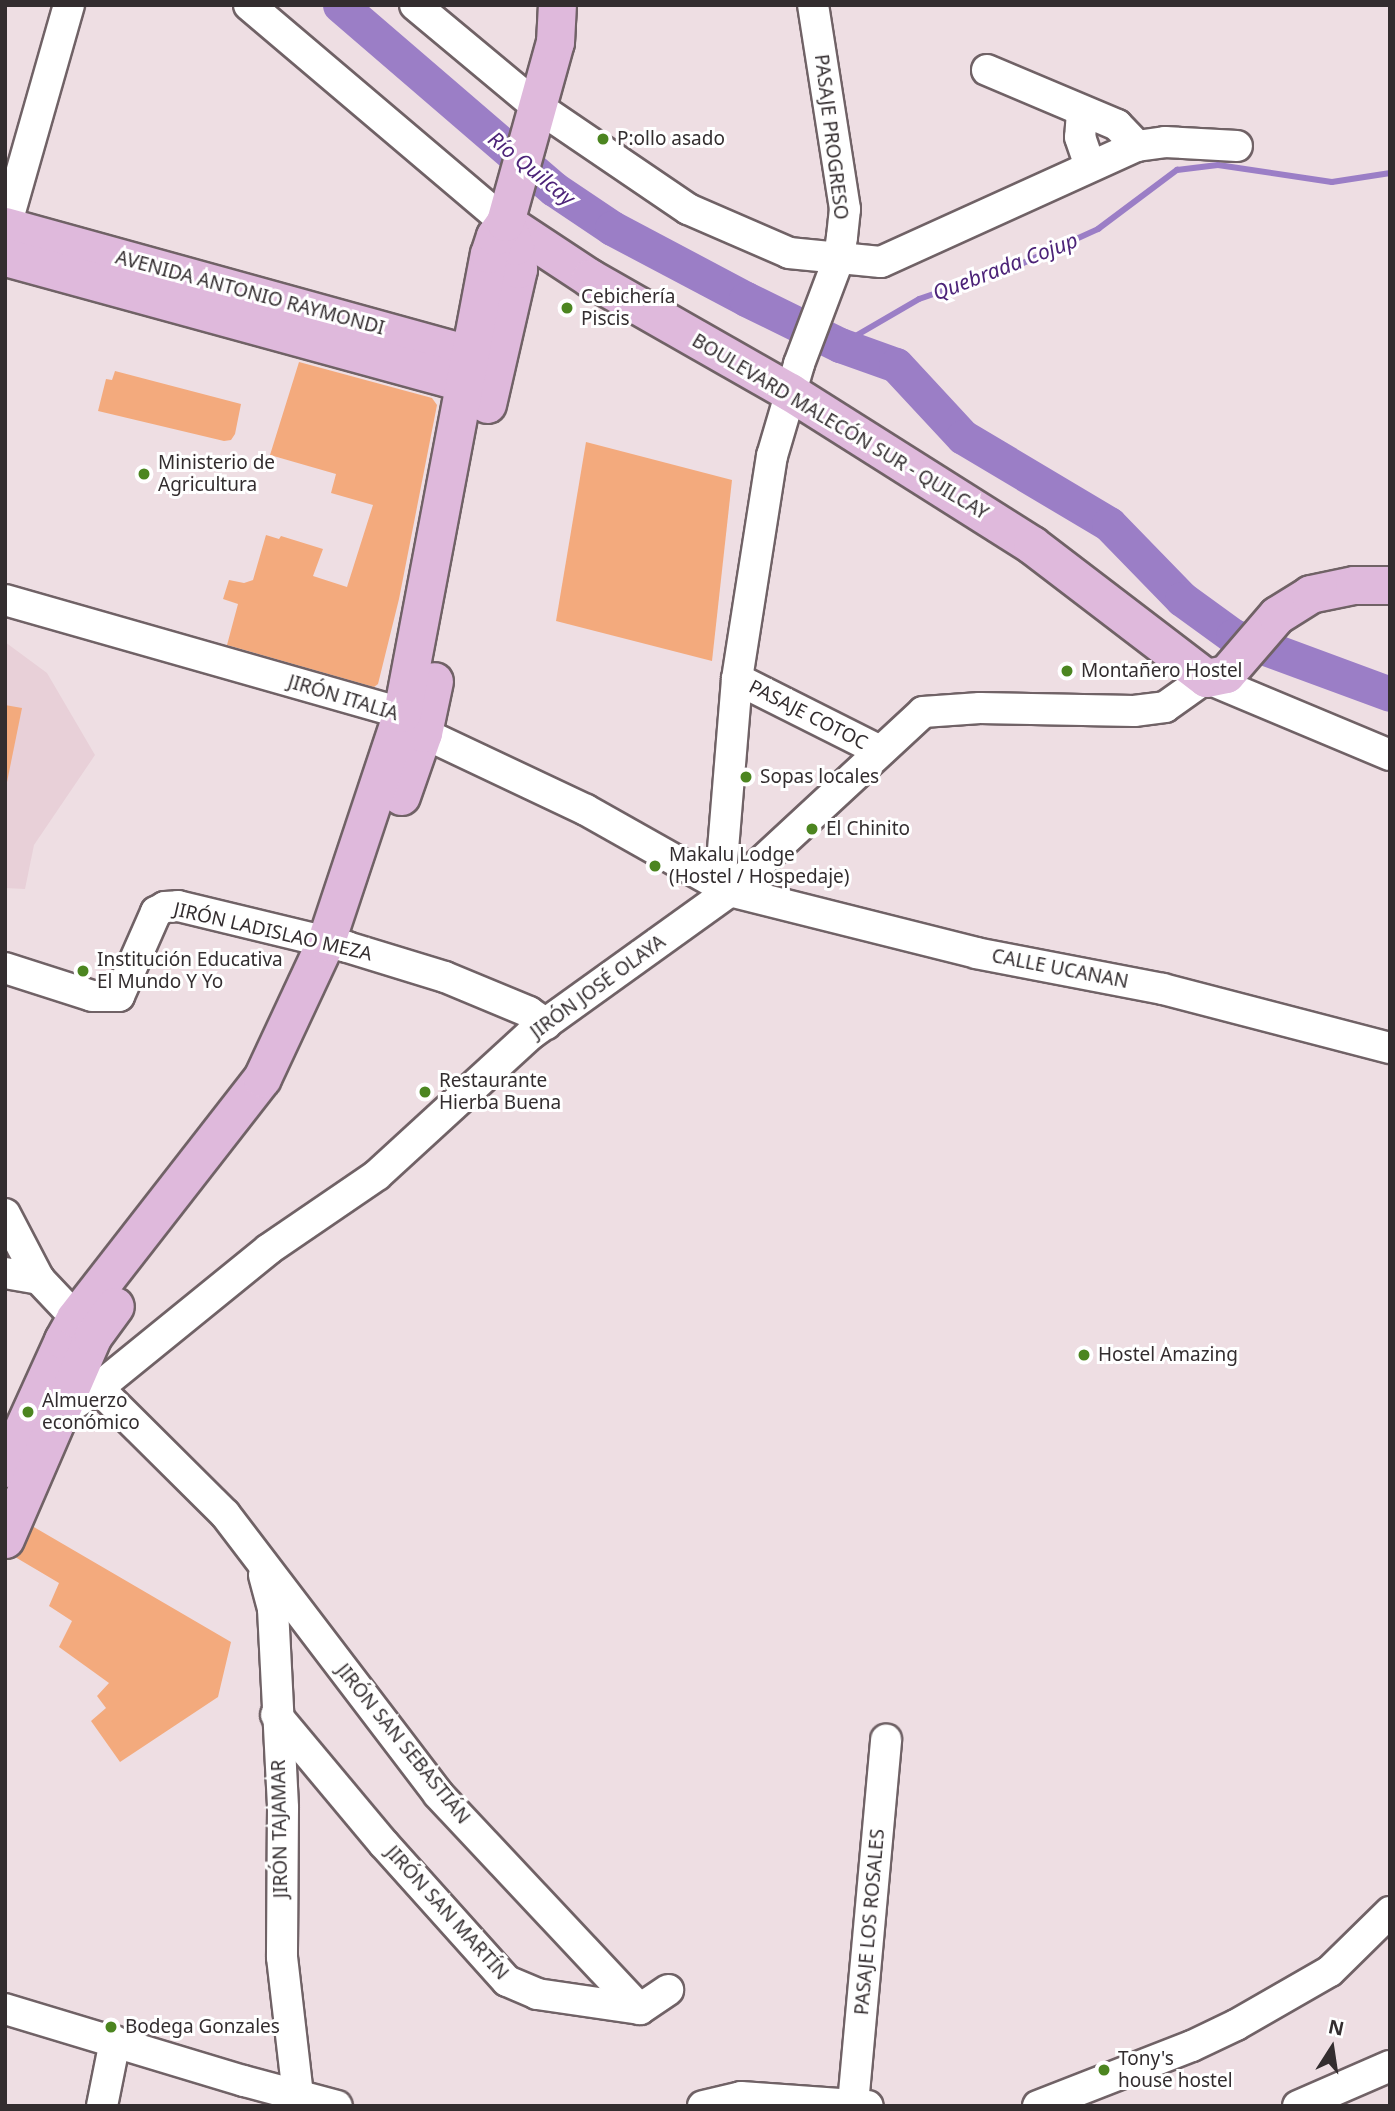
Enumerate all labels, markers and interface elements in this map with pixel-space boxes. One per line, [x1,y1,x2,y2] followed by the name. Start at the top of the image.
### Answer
[810,53,852,221] street label: PASAJE PROGRESO
[484,125,580,211] water label: Río Quilcay
[617,128,725,150] place label: P:ollo asado
[595,131,611,147] marker: P:ollo asado
[929,227,1081,305] water label: Quebrada Cojup
[113,246,387,340] street label: AVENIDA ANTONIO RAYMONDI
[581,286,675,330] place label: Cebichería Piscis
[559,300,575,316] marker: Cebichería Piscis
[688,329,992,525] street label: BOULEVARD MALECÓN SUR - QUILCAY
[158,452,275,496] place label: Ministerio de Agricultura
[136,466,152,482] marker: Ministerio de Agricultura
[1081,660,1242,682] place label: Montañero Hostel
[1059,663,1075,679] marker: Montañero Hostel
[285,670,401,726] street label: JIRÓN ITALIA
[745,675,871,755] street label: PASAJE COTOC
[760,766,879,788] place label: Sopas locales
[738,769,754,785] marker: Sopas locales
[826,818,910,840] place label: El Chinito
[804,821,820,837] marker: El Chinito
[669,844,850,888] place label: Makalu Lodge (Hostel / Hospedaje)
[647,858,663,874] marker: Makalu Lodge (Hostel / Hospedaje)
[172,898,374,966] street label: JIRÓN LADISLAO MEZA
[526,930,670,1044] street label: JIRÓN JOSÉ OLAYA
[990,945,1130,993] street label: CALLE UCANAN
[97,949,283,993] place label: Institución Educativa El Mundo Y Yo
[75,963,91,979] marker: Institución Educativa El Mundo Y Yo
[439,1070,561,1114] place label: Restaurante Hierba Buena
[417,1084,433,1100] marker: Restaurante Hierba Buena
[1098,1344,1238,1366] place label: Hostel Amazing
[1076,1347,1092,1363] marker: Hostel Amazing
[42,1390,140,1434] place label: Almuerzo económico
[20,1404,36,1420] marker: Almuerzo económico
[331,1659,475,1829] street label: JIRÓN SAN SEBASTIÁN
[267,1760,293,1898] street label: JIRÓN TAJAMAR
[851,1828,889,2016] street label: PASAJE LOS ROSALES
[381,1841,513,1985] street label: JIRÓN SAN MARTÍN
[1297,2013,1367,2083] north arrow
[1326,2013,1347,2042] text: N
[125,2016,280,2038] place label: Bodega Gonzales
[103,2019,119,2035] marker: Bodega Gonzales
[1118,2048,1233,2092] place label: Tony's house hostel
[1096,2062,1112,2078] marker: Tony's house hostel

